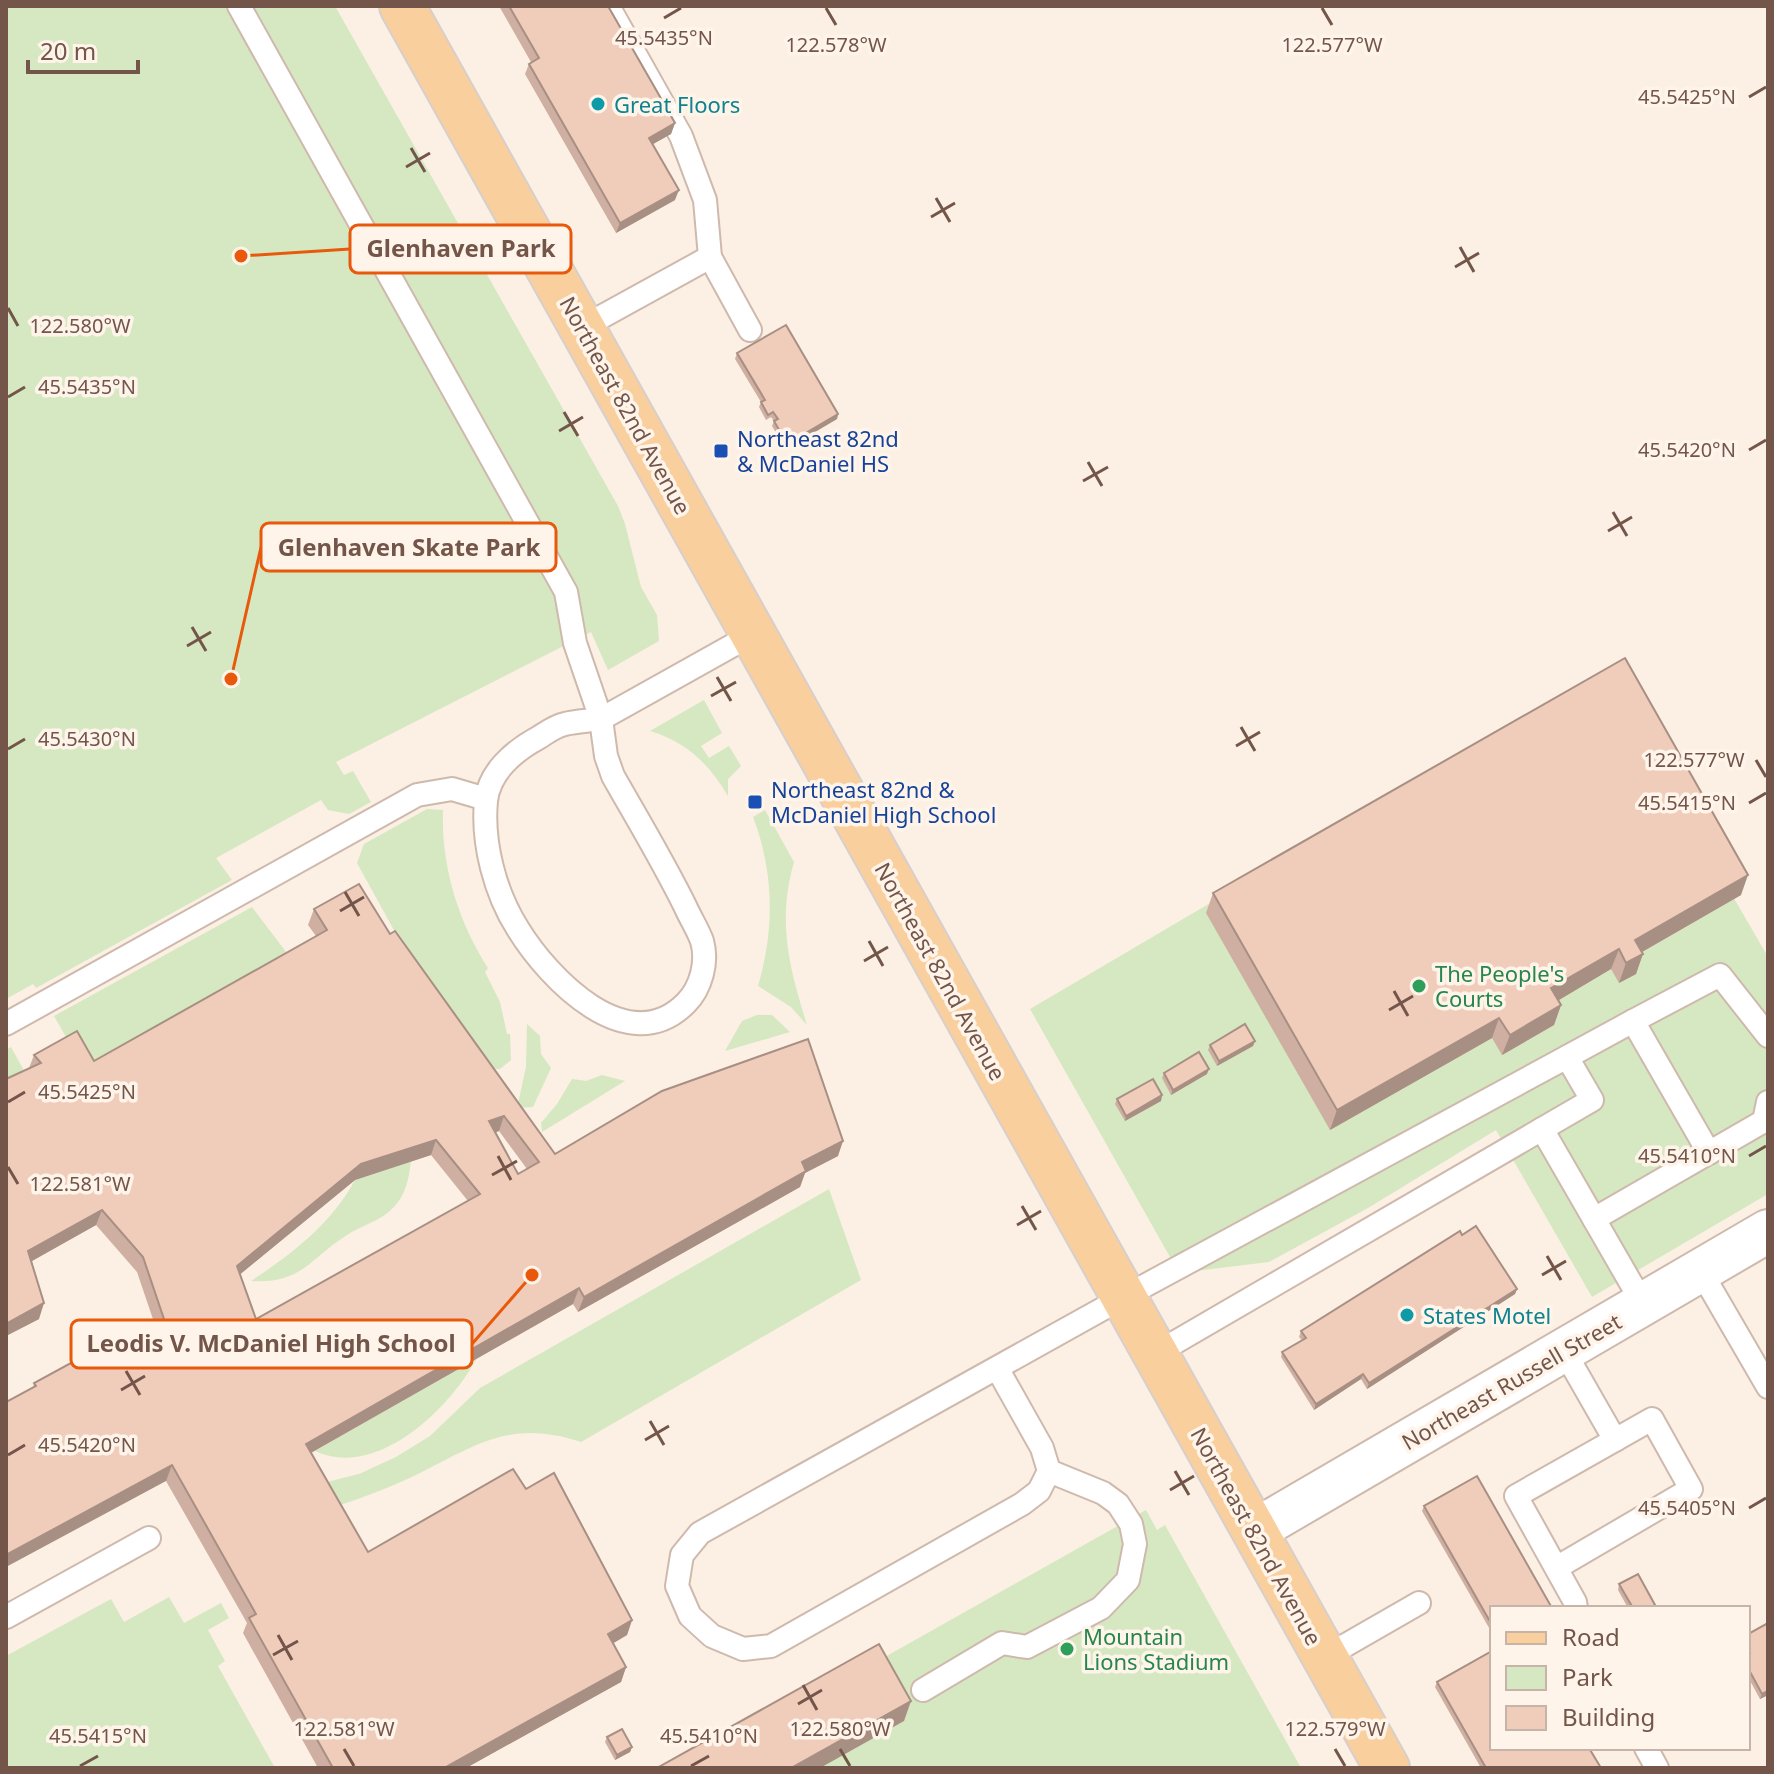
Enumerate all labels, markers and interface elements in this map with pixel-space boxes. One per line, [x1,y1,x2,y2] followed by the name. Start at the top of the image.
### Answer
[28,24,138,74] scale bar
[615,24,713,51] text: 45.5435°N
[785,31,887,58] text: 122.578°W
[1281,31,1383,58] text: 122.577°W
[40,34,96,67] text: 20 m
[1638,83,1736,110] text: 45.5425°N
[614,89,740,119] place label: Great Floors
[589,95,607,113] marker: Great Floors
[350,225,571,273] callout: Glenhaven Park
[366,231,556,264] text: Glenhaven Park
[554,291,698,519] street label: Northeast 82nd Avenue
[29,312,131,339] text: 122.580°W
[38,373,136,400] text: 45.5435°N
[737,423,899,478] place label: Northeast 82nd & McDaniel HS
[1638,436,1736,463] text: 45.5420°N
[712,442,730,460] marker: Northeast 82nd & McDaniel HS
[261,523,556,571] callout: Glenhaven Skate Park
[278,530,540,563] text: Glenhaven Skate Park
[38,725,136,752] text: 45.5430°N
[1643,746,1745,773] text: 122.577°W
[771,774,996,829] place label: Northeast 82nd & McDaniel High School
[1638,789,1736,816] text: 45.5415°N
[746,793,764,811] marker: Northeast 82nd & McDaniel High School
[869,857,1013,1085] street label: Northeast 82nd Avenue
[1435,958,1564,1013] place label: The People's Courts
[1410,977,1428,995] marker: The People's Courts
[38,1078,136,1105] text: 45.5425°N
[1638,1142,1736,1169] text: 45.5410°N
[29,1170,131,1197] text: 122.581°W
[1423,1300,1551,1330] place label: States Motel
[1396,1306,1626,1456] street label: Northeast Russell Street
[1398,1306,1416,1324] marker: States Motel
[71,1320,472,1368] callout: Leodis V. McDaniel High School
[86,1326,456,1359] text: Leodis V. McDaniel High School
[1185,1422,1329,1650] street label: Northeast 82nd Avenue
[38,1431,136,1458] text: 45.5420°N
[1638,1494,1736,1521] text: 45.5405°N
[1490,1606,1750,1750] legend
[1562,1620,1620,1653] text: Road
[1083,1621,1229,1676] place label: Mountain Lions Stadium
[1058,1640,1076,1658] marker: Mountain Lions Stadium
[1562,1660,1613,1693] text: Park
[1562,1700,1655,1733] text: Building
[293,1715,395,1742] text: 122.581°W
[789,1715,891,1742] text: 122.580°W
[1284,1715,1386,1742] text: 122.579°W
[49,1722,147,1749] text: 45.5415°N
[660,1722,758,1749] text: 45.5410°N

